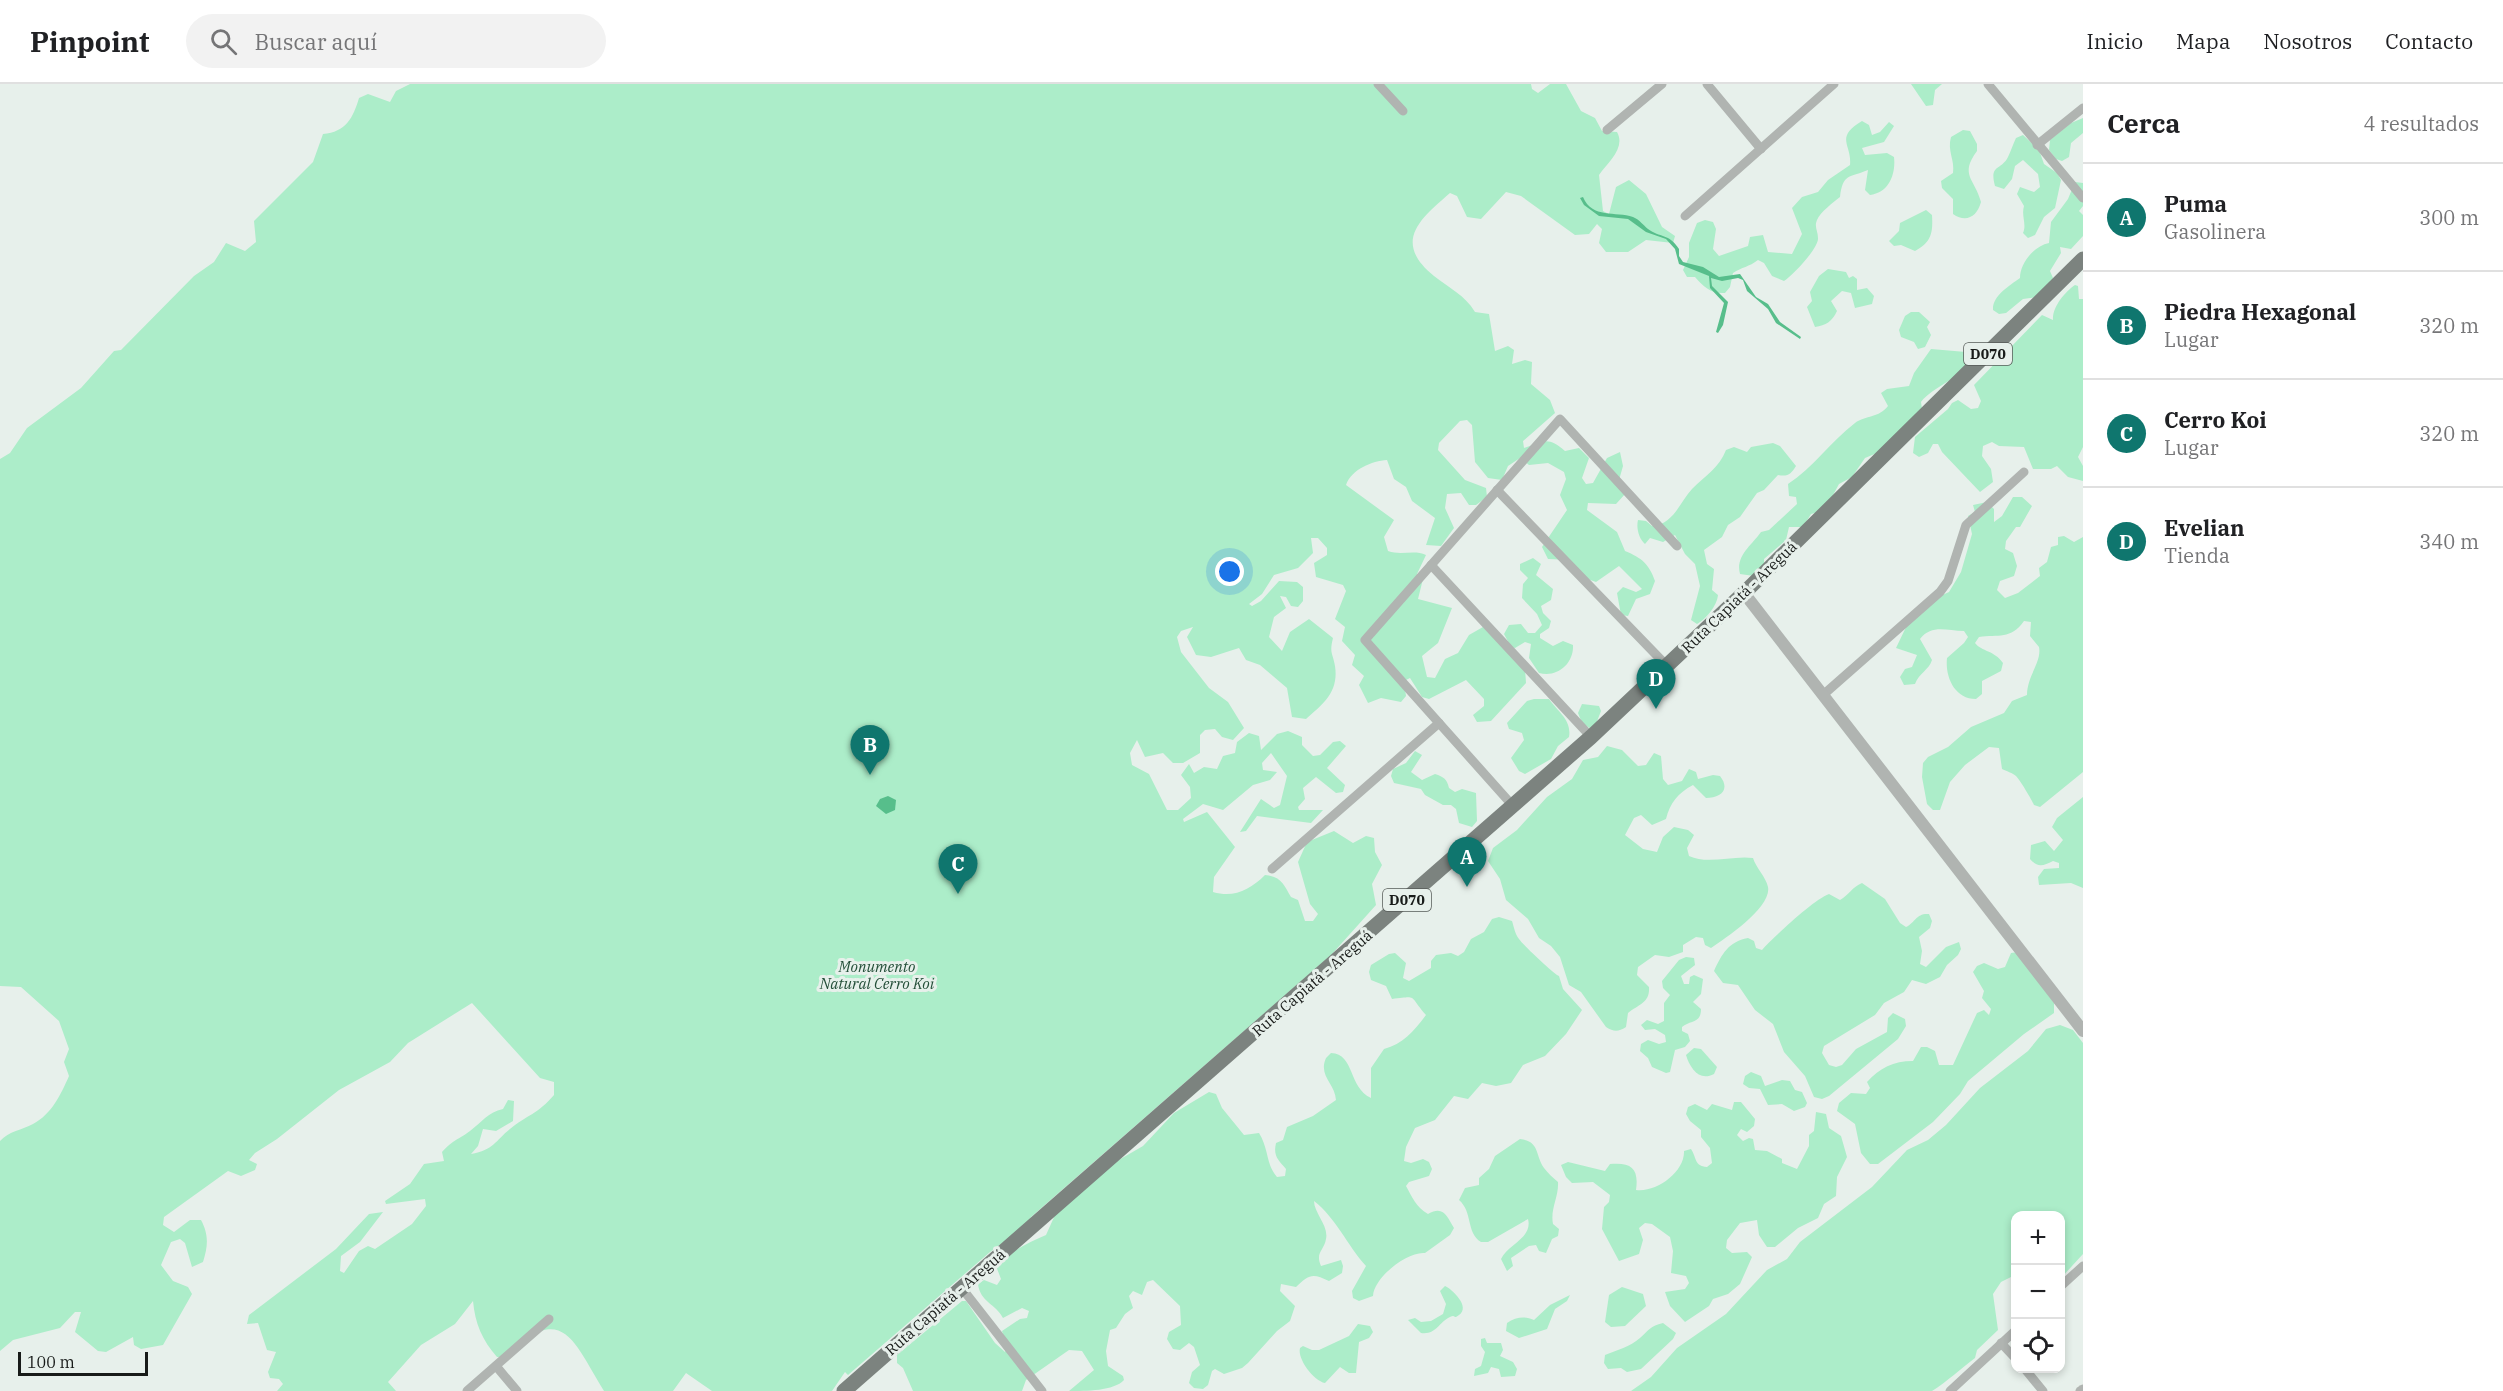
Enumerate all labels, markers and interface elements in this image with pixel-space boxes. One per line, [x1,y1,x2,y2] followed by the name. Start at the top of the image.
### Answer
[186,14,606,68] search box
[30,23,150,60] text: Pinpoint
[207,25,240,58] icon: search
[255,27,377,56] text: Buscar aquí
[2086,27,2143,55] text: Inicio
[2176,27,2230,55] text: Mapa
[2263,27,2352,55] text: Nosotros
[2385,27,2473,55] text: Contacto
[2107,106,2180,140] text: Cerca
[2363,110,2479,137] text: 4 resultados
[2164,189,2227,218] text: Puma
[2120,204,2133,231] text: A
[2419,204,2479,231] text: 300 m
[2164,218,2266,245] text: Gasolinera
[2164,297,2356,326] text: Piedra Hexagonal
[2119,312,2134,339] text: B
[2419,312,2479,339] text: 320 m
[2164,326,2219,353] text: Lugar
[1964,343,2012,365] road number: D070
[2164,405,2267,434] text: Cerro Koi
[2120,420,2133,447] text: C
[2419,420,2479,447] text: 320 m
[2164,434,2219,461] text: Lugar
[2164,513,2245,542] text: Evelian
[2119,528,2134,555] text: D
[2419,528,2479,555] text: 340 m
[1677,537,1801,657] street label: Ruta Capiatá - Areguá
[2164,542,2230,569] text: Tienda
[1215,557,1244,586] your location
[1636,660,1676,709] pin: D
[850,726,890,775] pin: B
[1448,838,1486,887] pin: A
[938,844,978,894] pin: C
[1383,889,1431,911] road number: D070
[1248,926,1376,1040] street label: Ruta Capiatá - Areguá
[819,957,935,993] park label: Monumento Natural Cerro Koi
[2011,1211,2065,1373] map controls
[2011,1211,2065,1265] button: +
[881,1245,1009,1359] street label: Ruta Capiatá - Areguá
[2011,1265,2065,1319] button: −
[2011,1319,2065,1373] button: locate
[18,1349,148,1376] scale bar
[27,1352,75,1372] text: 100 m

